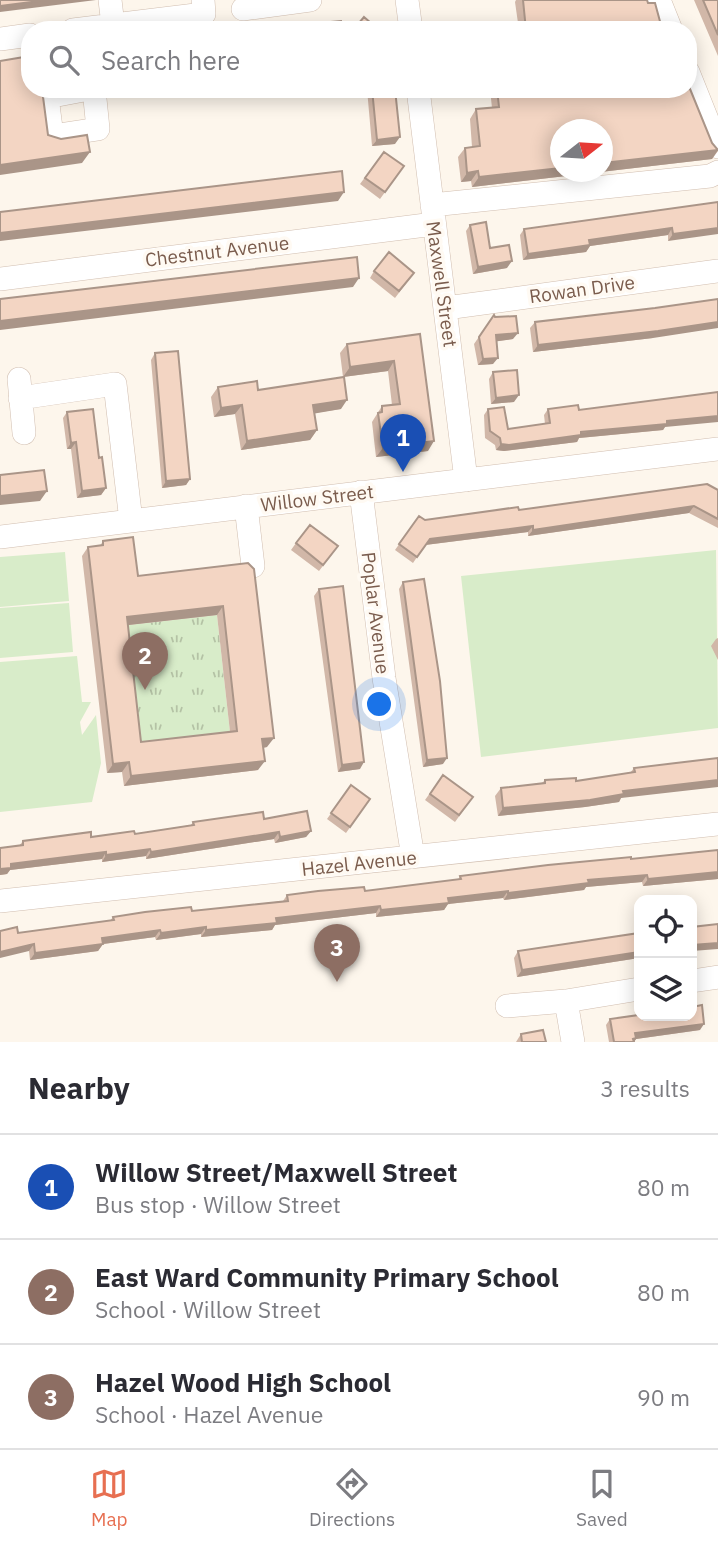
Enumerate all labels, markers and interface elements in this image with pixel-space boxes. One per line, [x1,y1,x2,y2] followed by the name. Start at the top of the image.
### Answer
[21,21,697,98] search box
[45,41,83,79] icon: search
[101,43,240,77] text: Search here
[550,119,613,182] north arrow
[421,219,463,349] street label: Maxwell Street
[144,230,290,272] street label: Chestnut Avenue
[528,270,636,308] street label: Rowan Drive
[380,414,426,472] pin: 1
[259,479,375,517] street label: Willow Street
[357,550,395,676] street label: Poplar Avenue
[122,632,168,690] pin: 2
[362,687,396,721] your location
[300,845,418,881] street label: Hazel Avenue
[634,895,697,1021] map controls
[634,895,697,958] button: locate
[314,924,360,982] pin: 3
[634,958,697,1021] button: layers
[28,1068,130,1107] text: Nearby
[600,1073,690,1103] text: 3 results
[95,1155,457,1189] text: Willow Street/Maxwell Street
[44,1172,58,1202] text: 1
[637,1172,690,1202] text: 80 m
[95,1189,341,1219] text: Bus stop · Willow Street
[95,1260,559,1294] text: East Ward Community Primary School
[44,1277,58,1307] text: 2
[637,1277,690,1307] text: 80 m
[95,1294,321,1324] text: School · Willow Street
[95,1365,391,1399] text: Hazel Wood High School
[44,1382,58,1412] text: 3
[637,1382,690,1412] text: 90 m
[95,1399,323,1429] text: School · Hazel Avenue
[90,1465,128,1531] tab: Map
[309,1465,395,1531] tab: Directions
[576,1465,628,1531] tab: Saved

